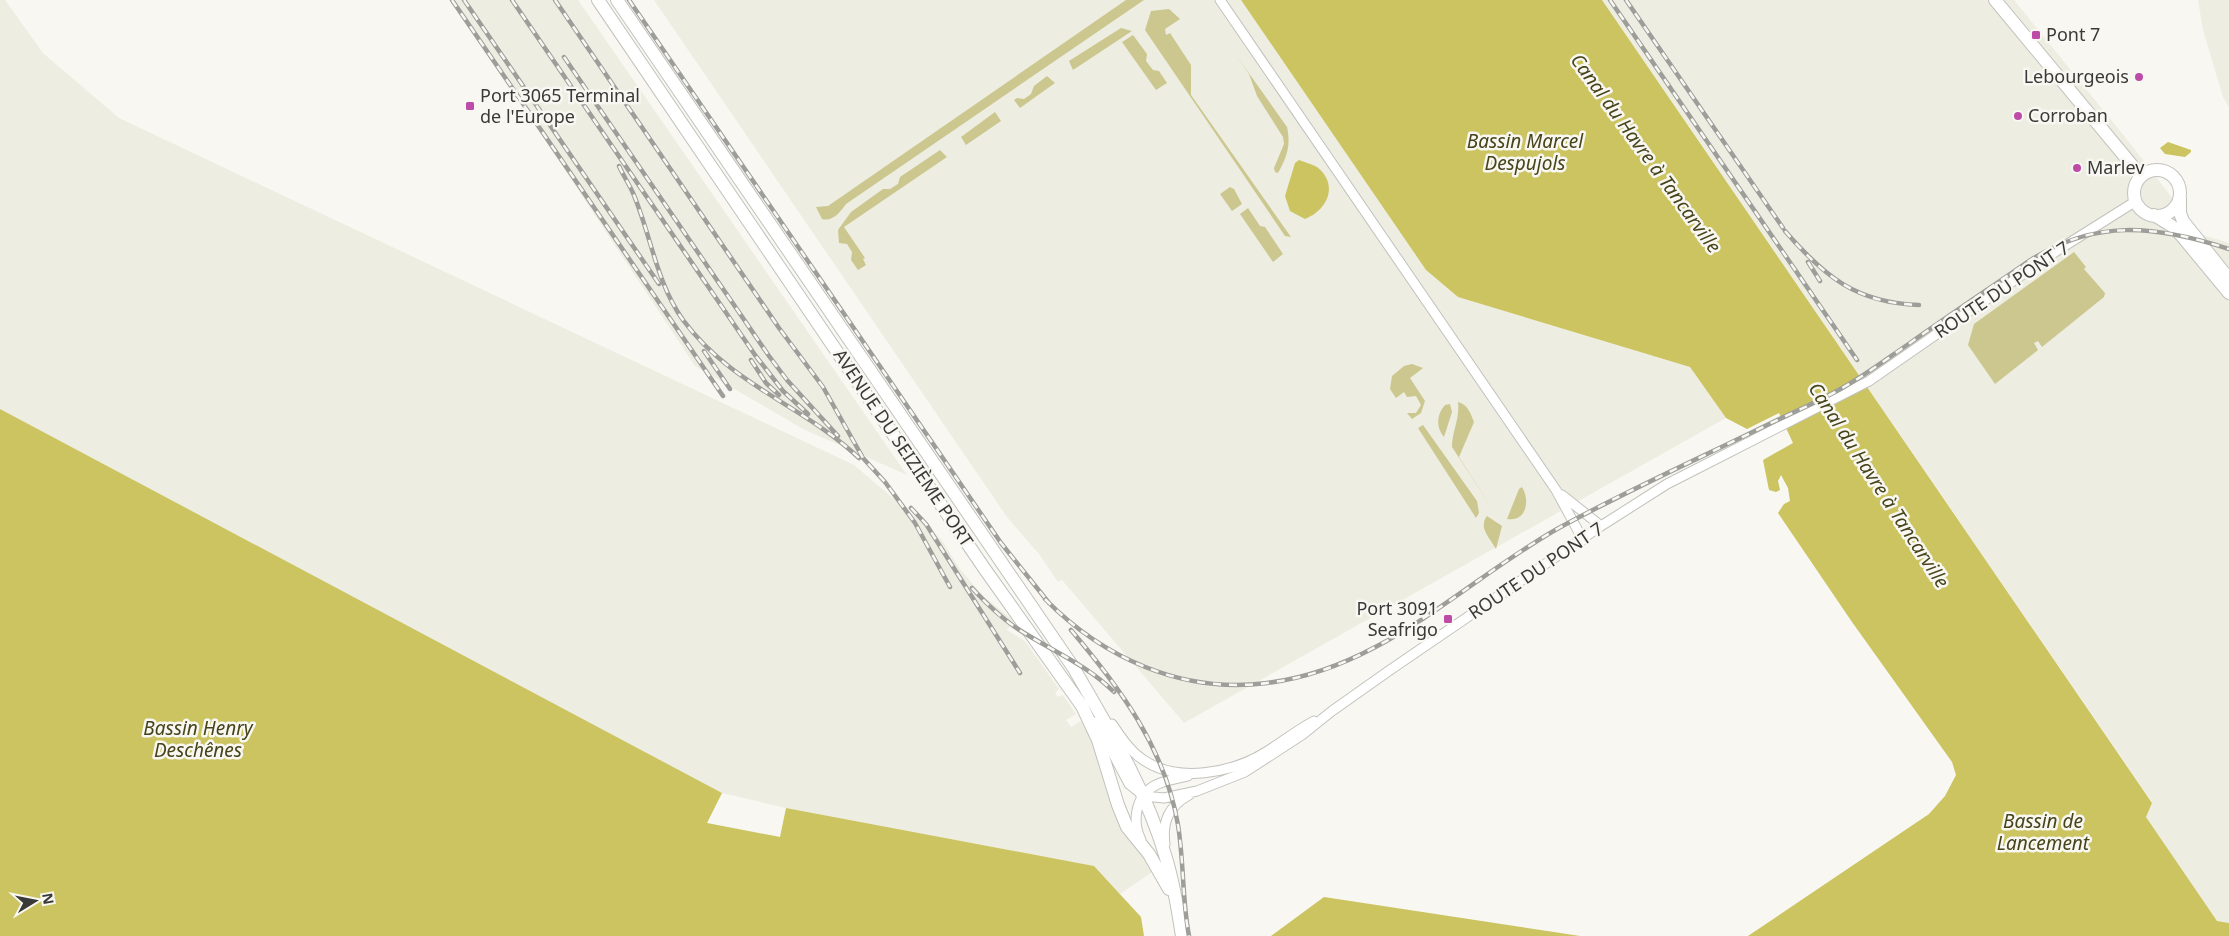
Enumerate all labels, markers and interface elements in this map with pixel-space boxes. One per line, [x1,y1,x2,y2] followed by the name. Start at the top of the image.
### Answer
[2046,22,2100,46] place label: Pont 7
[2030,29,2042,41] marker: Pont 7
[1565,48,1727,258] water label: Canal du Havre à Tancarville
[2024,64,2129,88] place label: Lebourgeois
[2133,71,2145,83] marker: Lebourgeois
[480,83,640,128] place label: Port 3065 Terminal de l'Europe
[464,100,476,112] marker: Port 3065 Terminal de l'Europe
[2028,103,2108,127] place label: Corroban
[2012,110,2024,122] marker: Corroban
[1467,128,1584,176] water label: Bassin Marcel Despujols
[2087,155,2145,179] place label: Marlev
[2071,162,2083,174] marker: Marlev
[1929,235,2074,343] street label: ROUTE DU PONT 7
[829,344,979,551] street label: AVENUE DU SEIZIÈME PORT
[1803,377,1955,593] water label: Canal du Havre à Tancarville
[1463,516,1608,624] street label: ROUTE DU PONT 7
[1356,596,1438,641] place label: Port 3091 Seafrigo
[1442,613,1454,625] marker: Port 3091 Seafrigo
[143,715,254,763] water label: Bassin Henry Deschênes
[1997,808,2090,856] water label: Bassin de Lancement
[10,876,60,926] north arrow
[38,891,59,906] text: N

